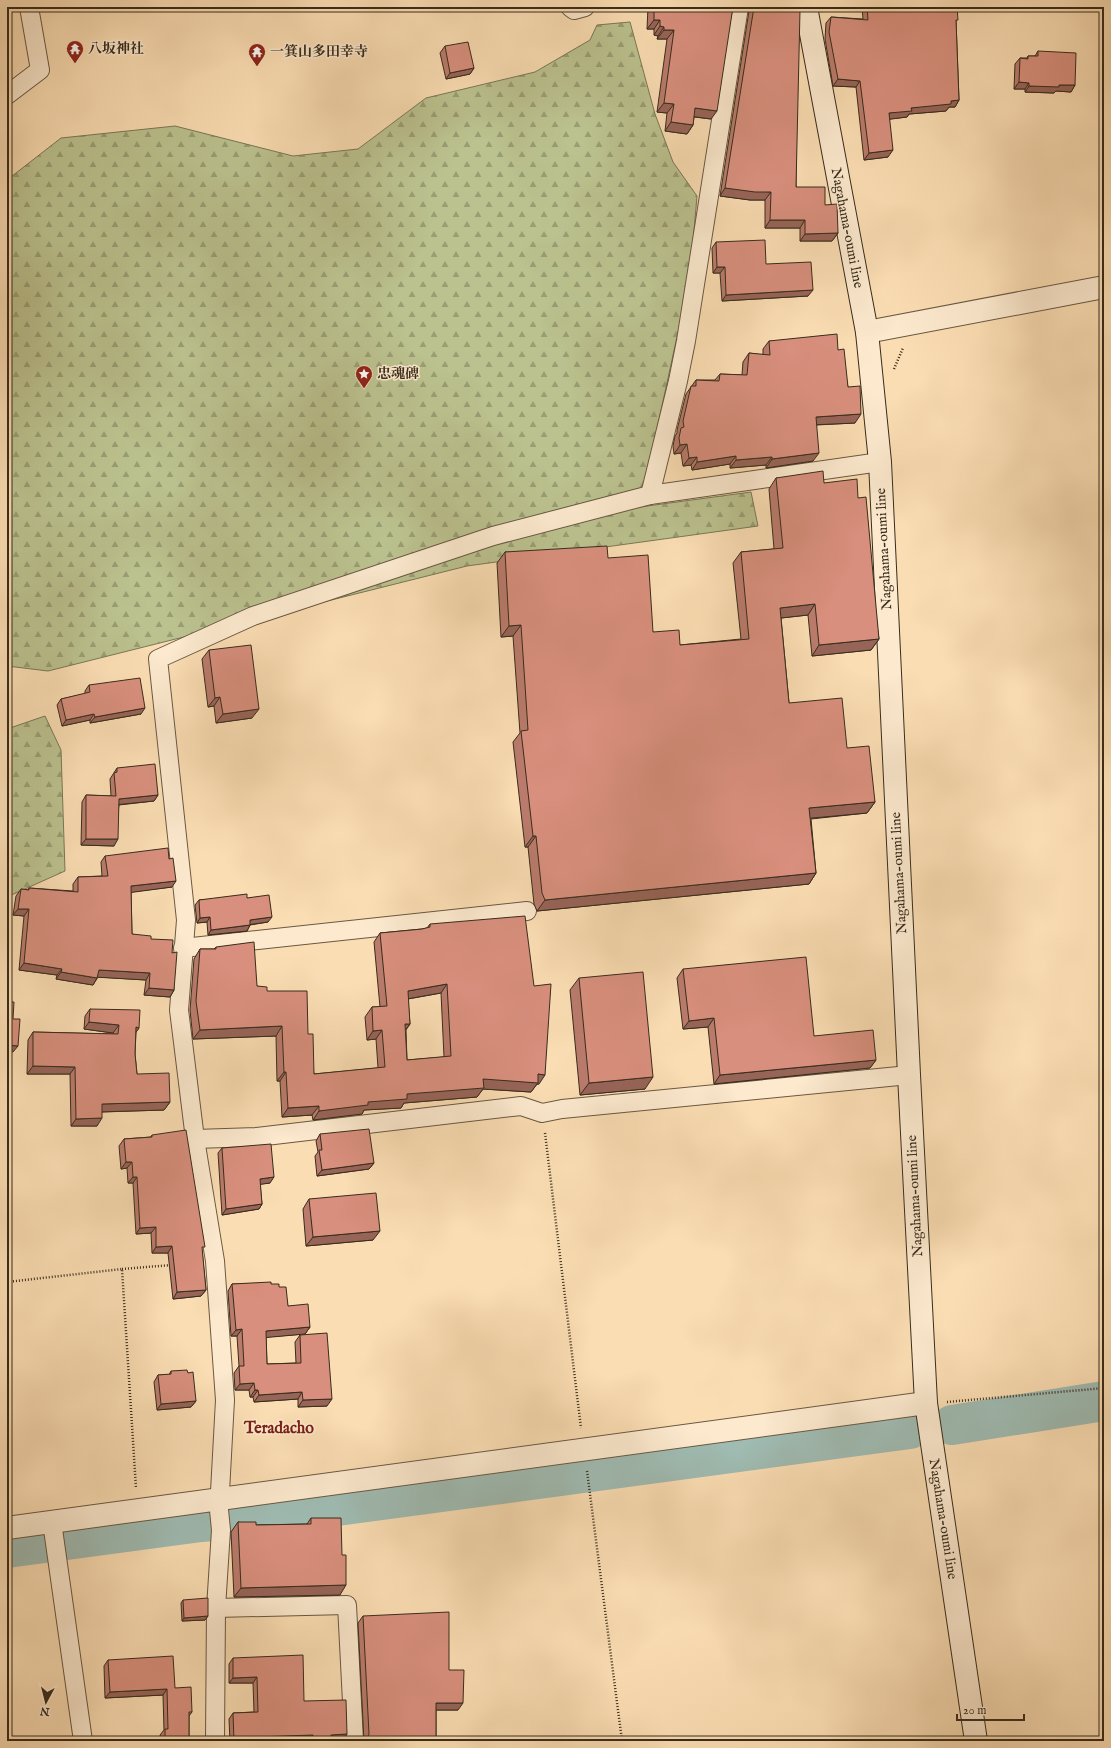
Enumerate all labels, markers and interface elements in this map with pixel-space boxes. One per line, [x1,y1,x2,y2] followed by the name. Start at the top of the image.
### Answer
[65,39,85,64] temple icon: 八坂神社
[88,40,144,58] place label: 八坂神社
[247,42,267,67] temple icon: 一箕山多田幸寺
[270,43,368,61] place label: 一箕山多田幸寺
[827,166,868,290] street label: Nagahama-oumi line
[354,364,374,389] place icon: 忠魂碑
[377,365,419,383] place label: 忠魂碑
[872,487,896,610] street label: Nagahama-oumi line
[887,811,911,934] street label: Nagahama-oumi line
[903,1134,927,1257] street label: Nagahama-oumi line
[243,1419,314,1439] district label: Teradacho
[925,1457,962,1581] street label: Nagahama-oumi line
[26,1682,66,1722] north arrow
[957,1696,1024,1722] scale bar
[39,1703,51,1719] text: N
[963,1703,986,1718] text: 20 m

